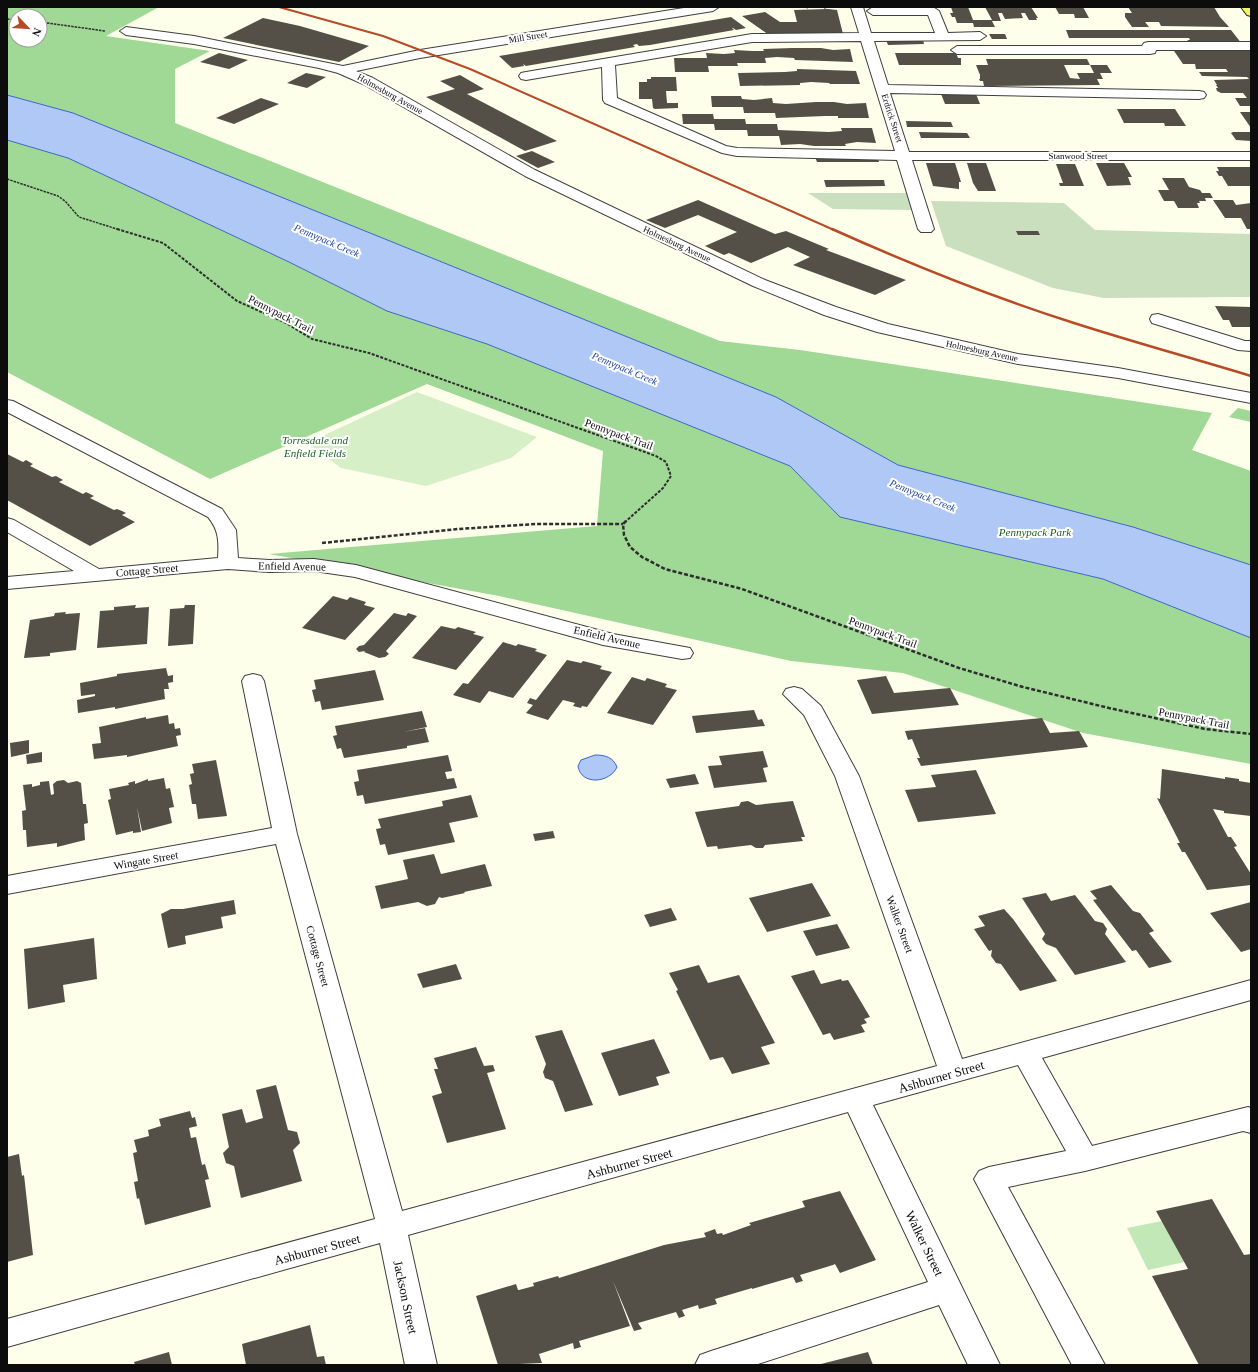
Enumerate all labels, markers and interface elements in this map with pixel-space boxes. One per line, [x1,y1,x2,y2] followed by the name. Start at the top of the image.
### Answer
[8,8,48,48] north arrow
[30,26,44,38] text: N
[508,29,548,45] street label: Mill Street
[355,72,425,116] street label: Holmesburg Avenue
[879,93,905,144] street label: Erdrick Street
[1048,151,1108,161] street label: Stanwood Street
[292,221,362,259] water label: Pennypack Creek
[642,224,712,264] street label: Holmesburg Avenue
[246,292,316,336] street label: Pennypack Trail
[945,338,1019,364] street label: Holmesburg Avenue
[590,349,660,387] water label: Pennypack Creek
[583,416,655,452] street label: Pennypack Trail
[282,434,349,459] park label: Torresdale and Enfield Fields
[887,477,958,514] water label: Pennypack Creek
[998,526,1072,538] park label: Pennypack Park
[258,559,326,573] street label: Enfield Avenue
[115,561,179,579] street label: Cottage Street
[847,614,919,650] street label: Pennypack Trail
[573,624,642,651] street label: Enfield Avenue
[1158,705,1230,731] street label: Pennypack Trail
[113,848,179,872] street label: Wingate Street
[884,894,916,954] street label: Walker Street
[304,924,332,988] street label: Cottage Street
[897,1057,986,1096] street label: Ashburner Street
[584,1145,674,1182] street label: Ashburner Street
[902,1208,947,1279] street label: Walker Street
[272,1231,362,1268] street label: Ashburner Street
[390,1259,421,1336] street label: Jackson Street

